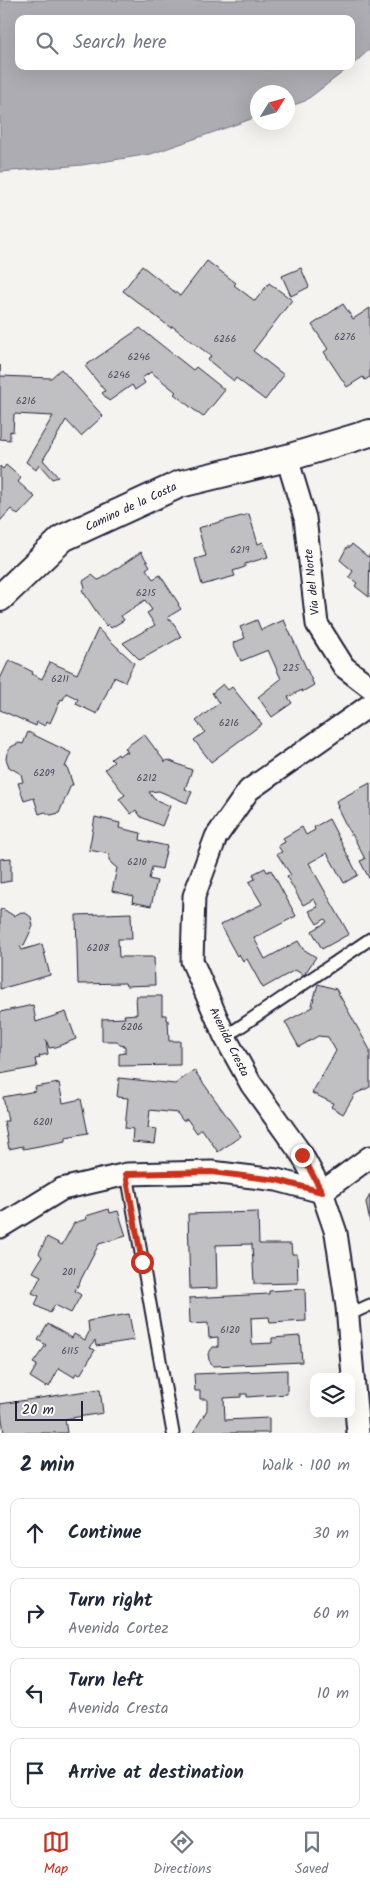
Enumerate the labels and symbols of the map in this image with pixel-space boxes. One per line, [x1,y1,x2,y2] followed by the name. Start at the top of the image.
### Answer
[250,85,295,130] north arrow
[334,329,356,345] house number: 6276
[214,331,236,347] house number: 6266
[128,349,150,365] house number: 6246
[108,367,130,383] house number: 6246
[16,393,36,409] house number: 6216
[82,477,180,537] street label: Camino de la Costa
[230,542,250,558] house number: 6219
[299,547,325,616] street label: Via del Norte
[136,585,157,601] house number: 6215
[283,660,300,676] house number: 225
[51,671,69,687] house number: 6211
[219,715,239,731] house number: 6216
[33,765,55,781] house number: 6209
[137,770,157,786] house number: 6212
[127,854,147,870] house number: 6210
[87,940,110,956] house number: 6208
[204,1004,254,1080] street label: Avenida Cresta
[121,1019,143,1035] house number: 6206
[33,1114,53,1130] house number: 6201
[291,1144,314,1167] route end
[131,1251,154,1274] route start
[62,1264,76,1280] house number: 201
[220,1322,240,1338] house number: 6120
[61,1343,79,1359] house number: 6115
[15,1398,82,1421] scale bar

